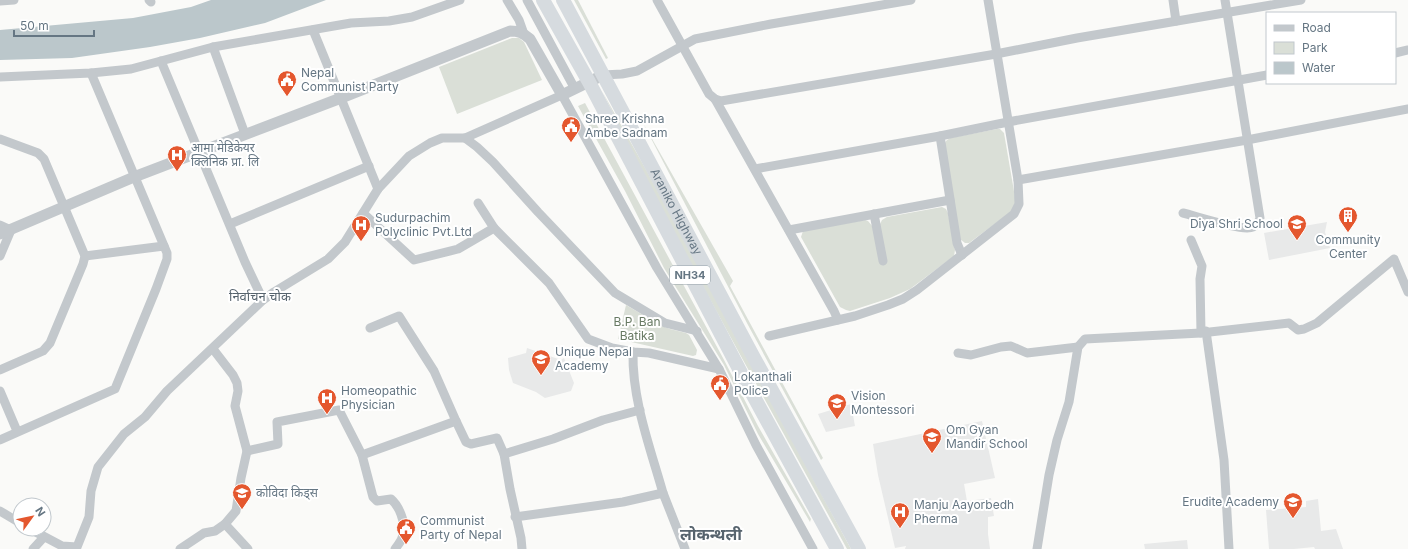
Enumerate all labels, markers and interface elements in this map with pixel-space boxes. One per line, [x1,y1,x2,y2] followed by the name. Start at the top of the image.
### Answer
[14,12,94,38] scale bar
[1266,12,1396,84] legend
[20,18,49,33] text: 50 m
[1302,20,1331,35] text: Road
[1302,40,1328,55] text: Park
[1302,60,1336,75] text: Water
[301,65,399,94] place label: Nepal Communist Party
[276,69,298,97] public building icon: Nepal Communist Party
[585,111,668,140] place label: Shree Krishna Ambe Sadnam
[560,115,582,143] public building icon: Shree Krishna Ambe Sadnam
[191,140,260,169] place label: आमा मेडिकेयर क्लिनिक प्रा. लि
[166,144,188,172] hospital icon: आमा मेडिकेयर क्लिनिक प्रा. लि
[647,166,706,258] street label: Araniko Highway
[1337,205,1359,233] building icon: Community Center
[375,210,472,239] place label: Sudurpachim Polyclinic Pvt.Ltd
[1286,213,1308,241] school or university icon: Diya Shri School
[350,214,372,242] hospital icon: Sudurpachim Polyclinic Pvt.Ltd
[1190,216,1283,231] place label: Diya Shri School
[1316,232,1381,261] place label: Community Center
[670,266,710,284] road number: NH34
[229,288,292,304] district label: निर्वाचन चोक
[613,314,661,343] park label: B.P. Ban Batika
[555,344,632,373] place label: Unique Nepal Academy
[530,348,552,376] school or university icon: Unique Nepal Academy
[734,369,792,398] place label: Lokanthali Police
[709,373,731,401] public building icon: Lokanthali Police
[341,383,417,412] place label: Homeopathic Physician
[316,387,338,415] hospital icon: Homeopathic Physician
[851,388,914,417] place label: Vision Montessori
[826,392,848,420] school or university icon: Vision Montessori
[946,422,1028,451] place label: Om Gyan Mandir School
[921,426,943,454] school or university icon: Om Gyan Mandir School
[231,482,253,510] school or university icon: कोविदा किड्स
[256,485,319,500] place label: कोविदा किड्स
[1282,491,1304,519] school or university icon: Erudite Academy
[1182,494,1279,509] place label: Erudite Academy
[12,497,52,537] north arrow
[914,497,1014,526] place label: Manju Aayorbedh Pherma
[889,501,911,529] hospital icon: Manju Aayorbedh Pherma
[32,504,49,519] text: N
[420,513,502,542] place label: Communist Party of Nepal
[395,517,417,545] public building icon: Communist Party of Nepal
[680,524,742,544] district label: लोकन्थली

